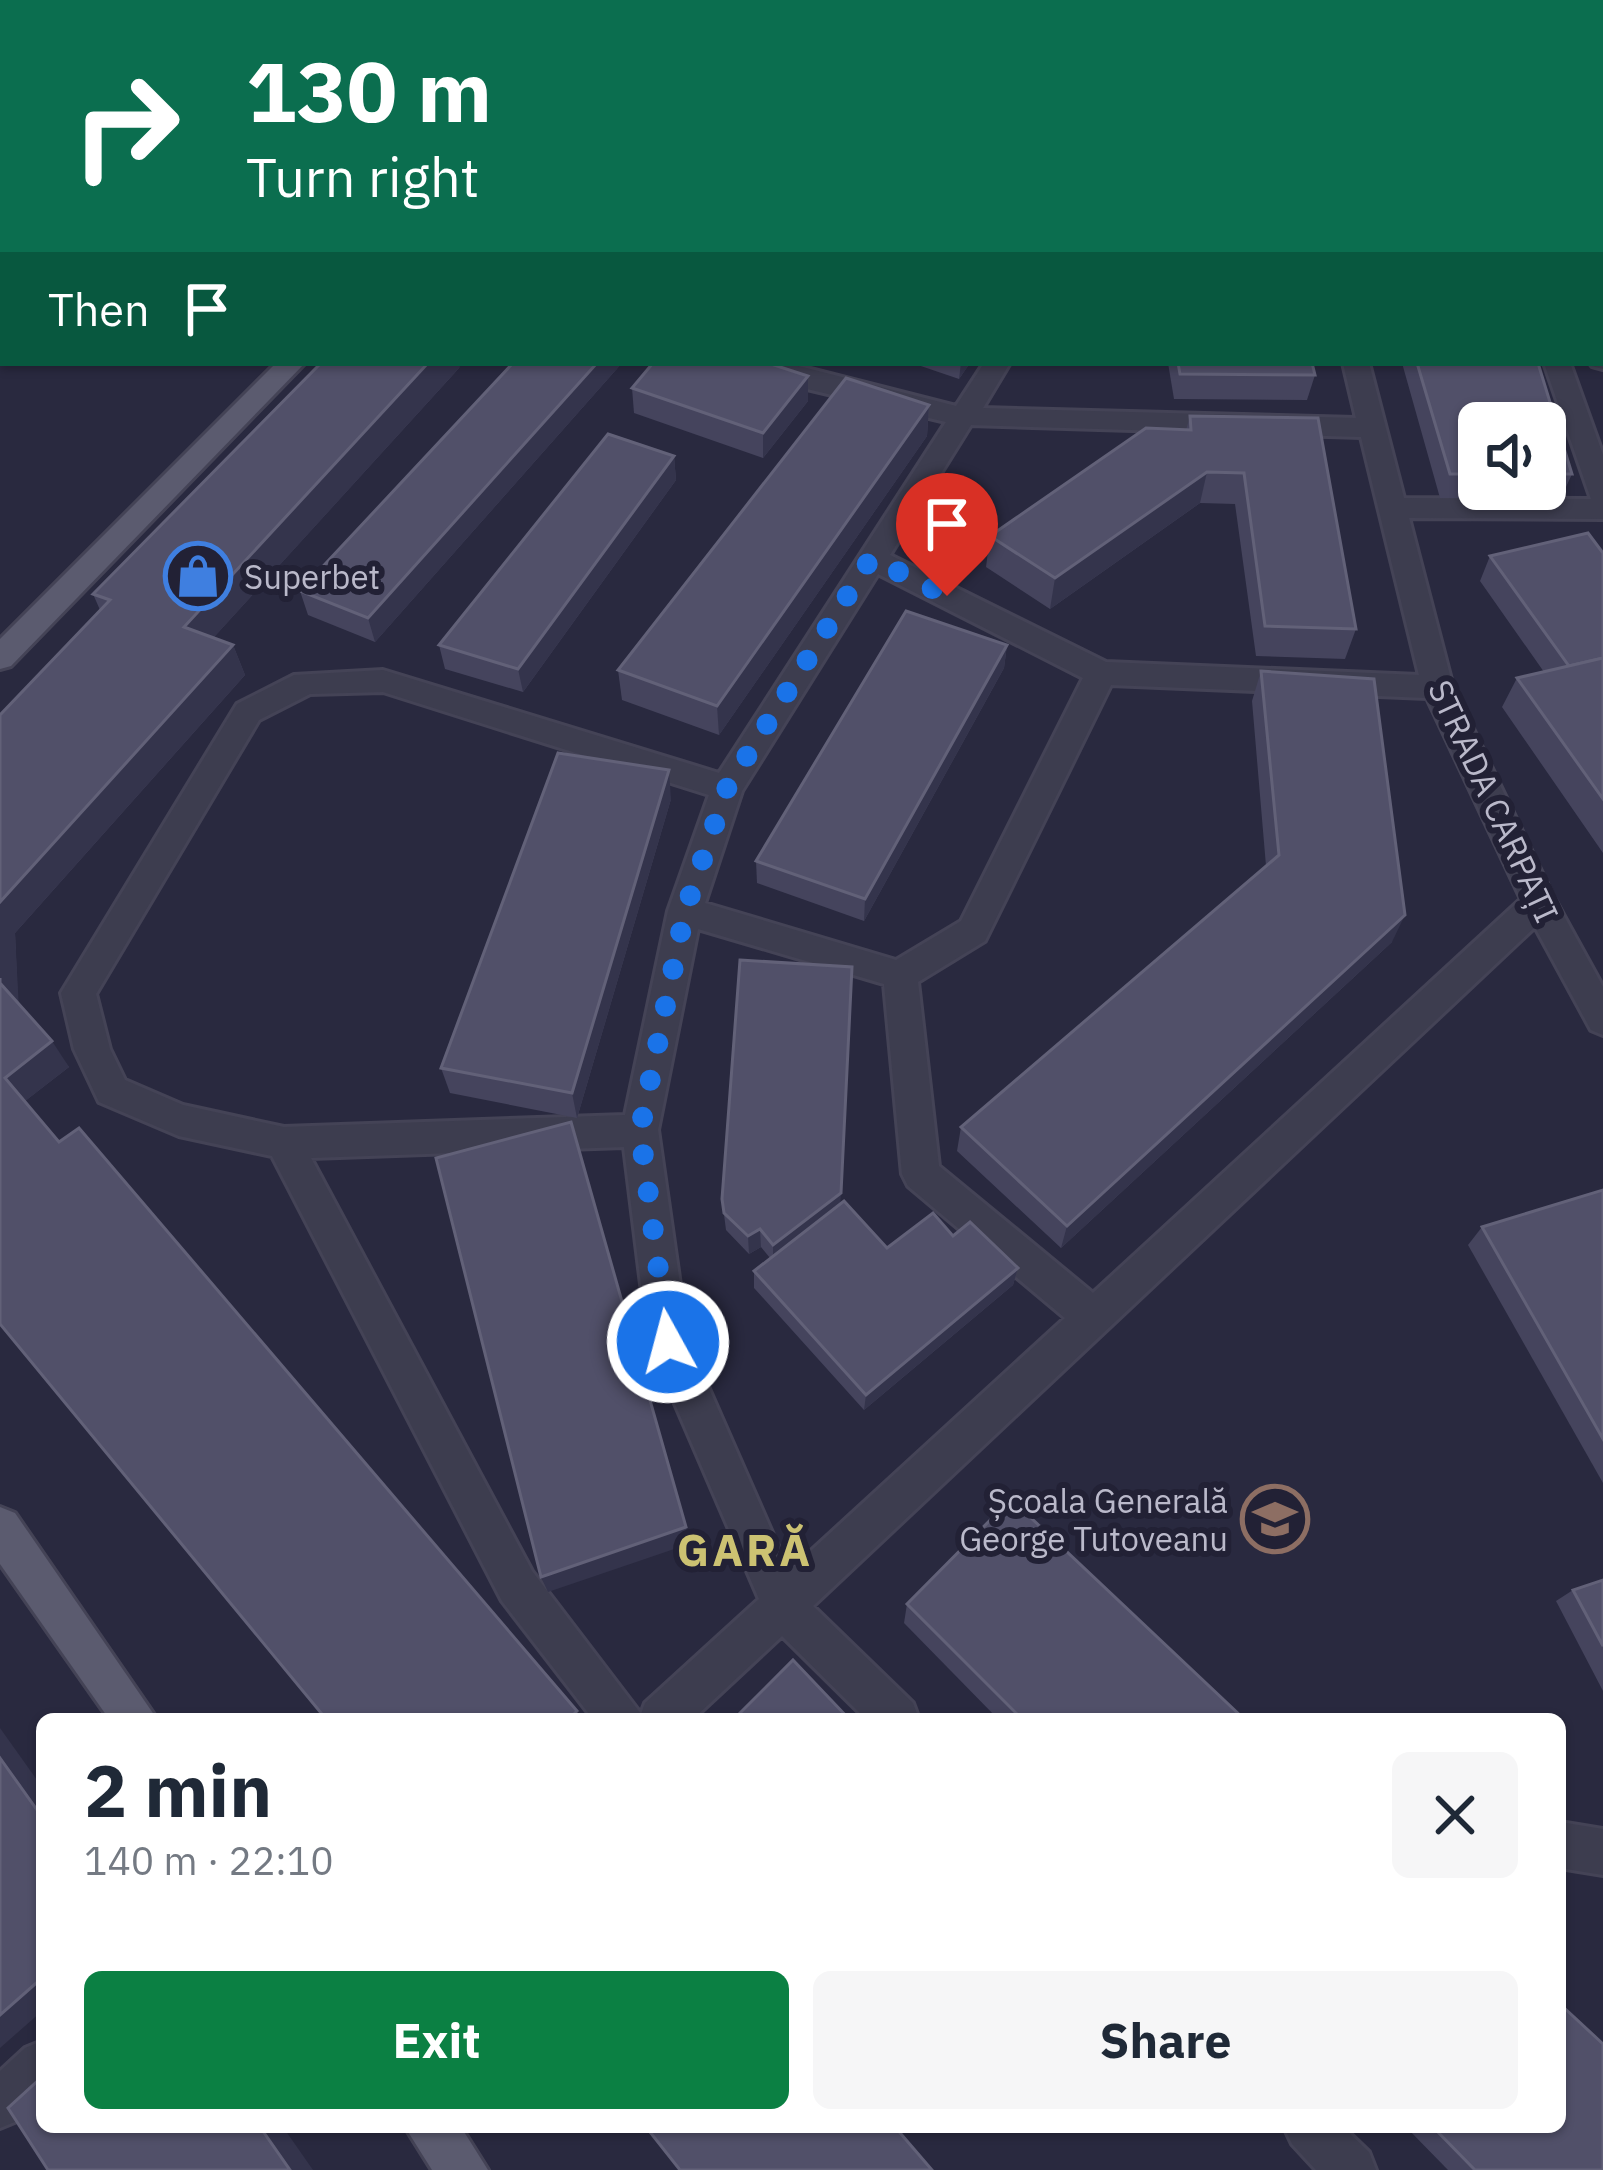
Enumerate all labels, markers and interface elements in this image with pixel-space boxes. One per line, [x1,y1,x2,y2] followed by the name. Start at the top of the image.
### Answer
[246,36,492,145] text: 130 m
[48,48,204,204] icon: right
[246,142,480,212] text: Turn right
[174,276,240,342] icon: arrive
[48,280,150,338] text: Then
[1458,402,1566,510] map controls
[1458,402,1566,510] button: sound
[896,473,998,596] pin
[914,491,980,557] icon: arrive
[163,541,233,611] shop icon: Superbet
[244,555,380,598] place label: Superbet
[1419,673,1569,929] street label: STRADA CARPAȚI
[605,1279,731,1405] position arrow
[959,1479,1228,1560] place label: Școala Generală George Tutoveanu
[1240,1484,1310,1554] school or university icon: Școala Generală George Tutoveanu
[677,1520,813,1578] district label: GARĂ
[84,1743,272,1837] text: 2 min
[1392,1752,1518,1878] button: close
[84,1835,334,1886] text: 140 m · 22:10
[84,1971,789,2109] button: Exit
[813,1971,1518,2109] button: Share

